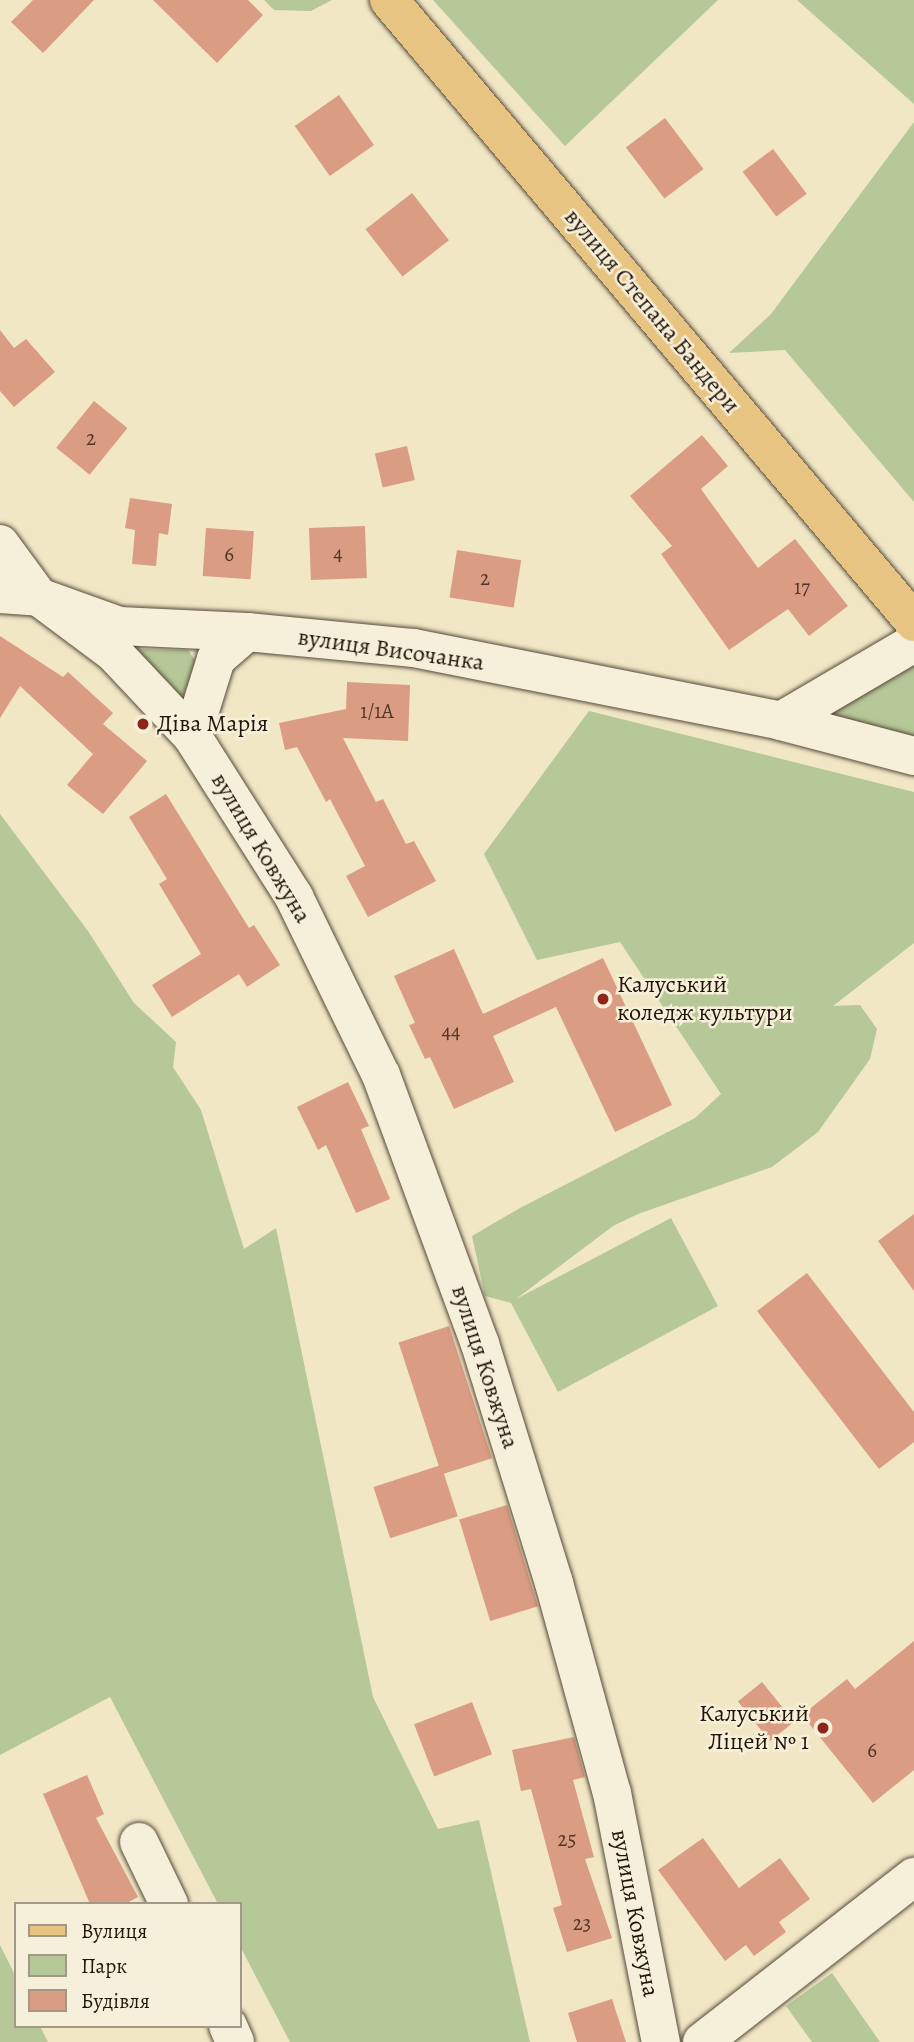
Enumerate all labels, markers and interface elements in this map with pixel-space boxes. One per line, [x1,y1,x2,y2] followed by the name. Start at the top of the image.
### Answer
[558,203,746,419] street label: вулиця Степана Бандери
[86,425,96,451] house number: 2
[333,540,343,566] house number: 4
[224,541,234,567] house number: 6
[480,565,490,591] house number: 2
[794,574,810,600] house number: 17
[296,623,486,677] street label: вулиця Височанка
[360,698,394,724] house number: 1/1А
[157,710,268,738] place label: Діва Марія
[135,716,151,732] marker: Діва Марія
[205,768,317,928] street label: вулиця Ковжуна
[617,971,793,1027] place label: Калуський коледж культури
[595,991,611,1007] marker: Калуський коледж культури
[441,1018,461,1044] house number: 44
[445,1282,525,1452] street label: вулиця Ковжуна
[699,1700,809,1756] place label: Калуський Ліцей № 1
[815,1720,831,1736] marker: Калуський Ліцей № 1
[867,1737,877,1763] house number: 6
[557,1826,577,1852] house number: 25
[605,1827,665,1999] street label: вулиця Ковжуна
[14,1902,242,2028] legend
[573,1910,591,1936] house number: 23
[81,1917,147,1945] text: Вулиця
[81,1952,127,1980] text: Парк
[81,1987,150,2015] text: Будівля

